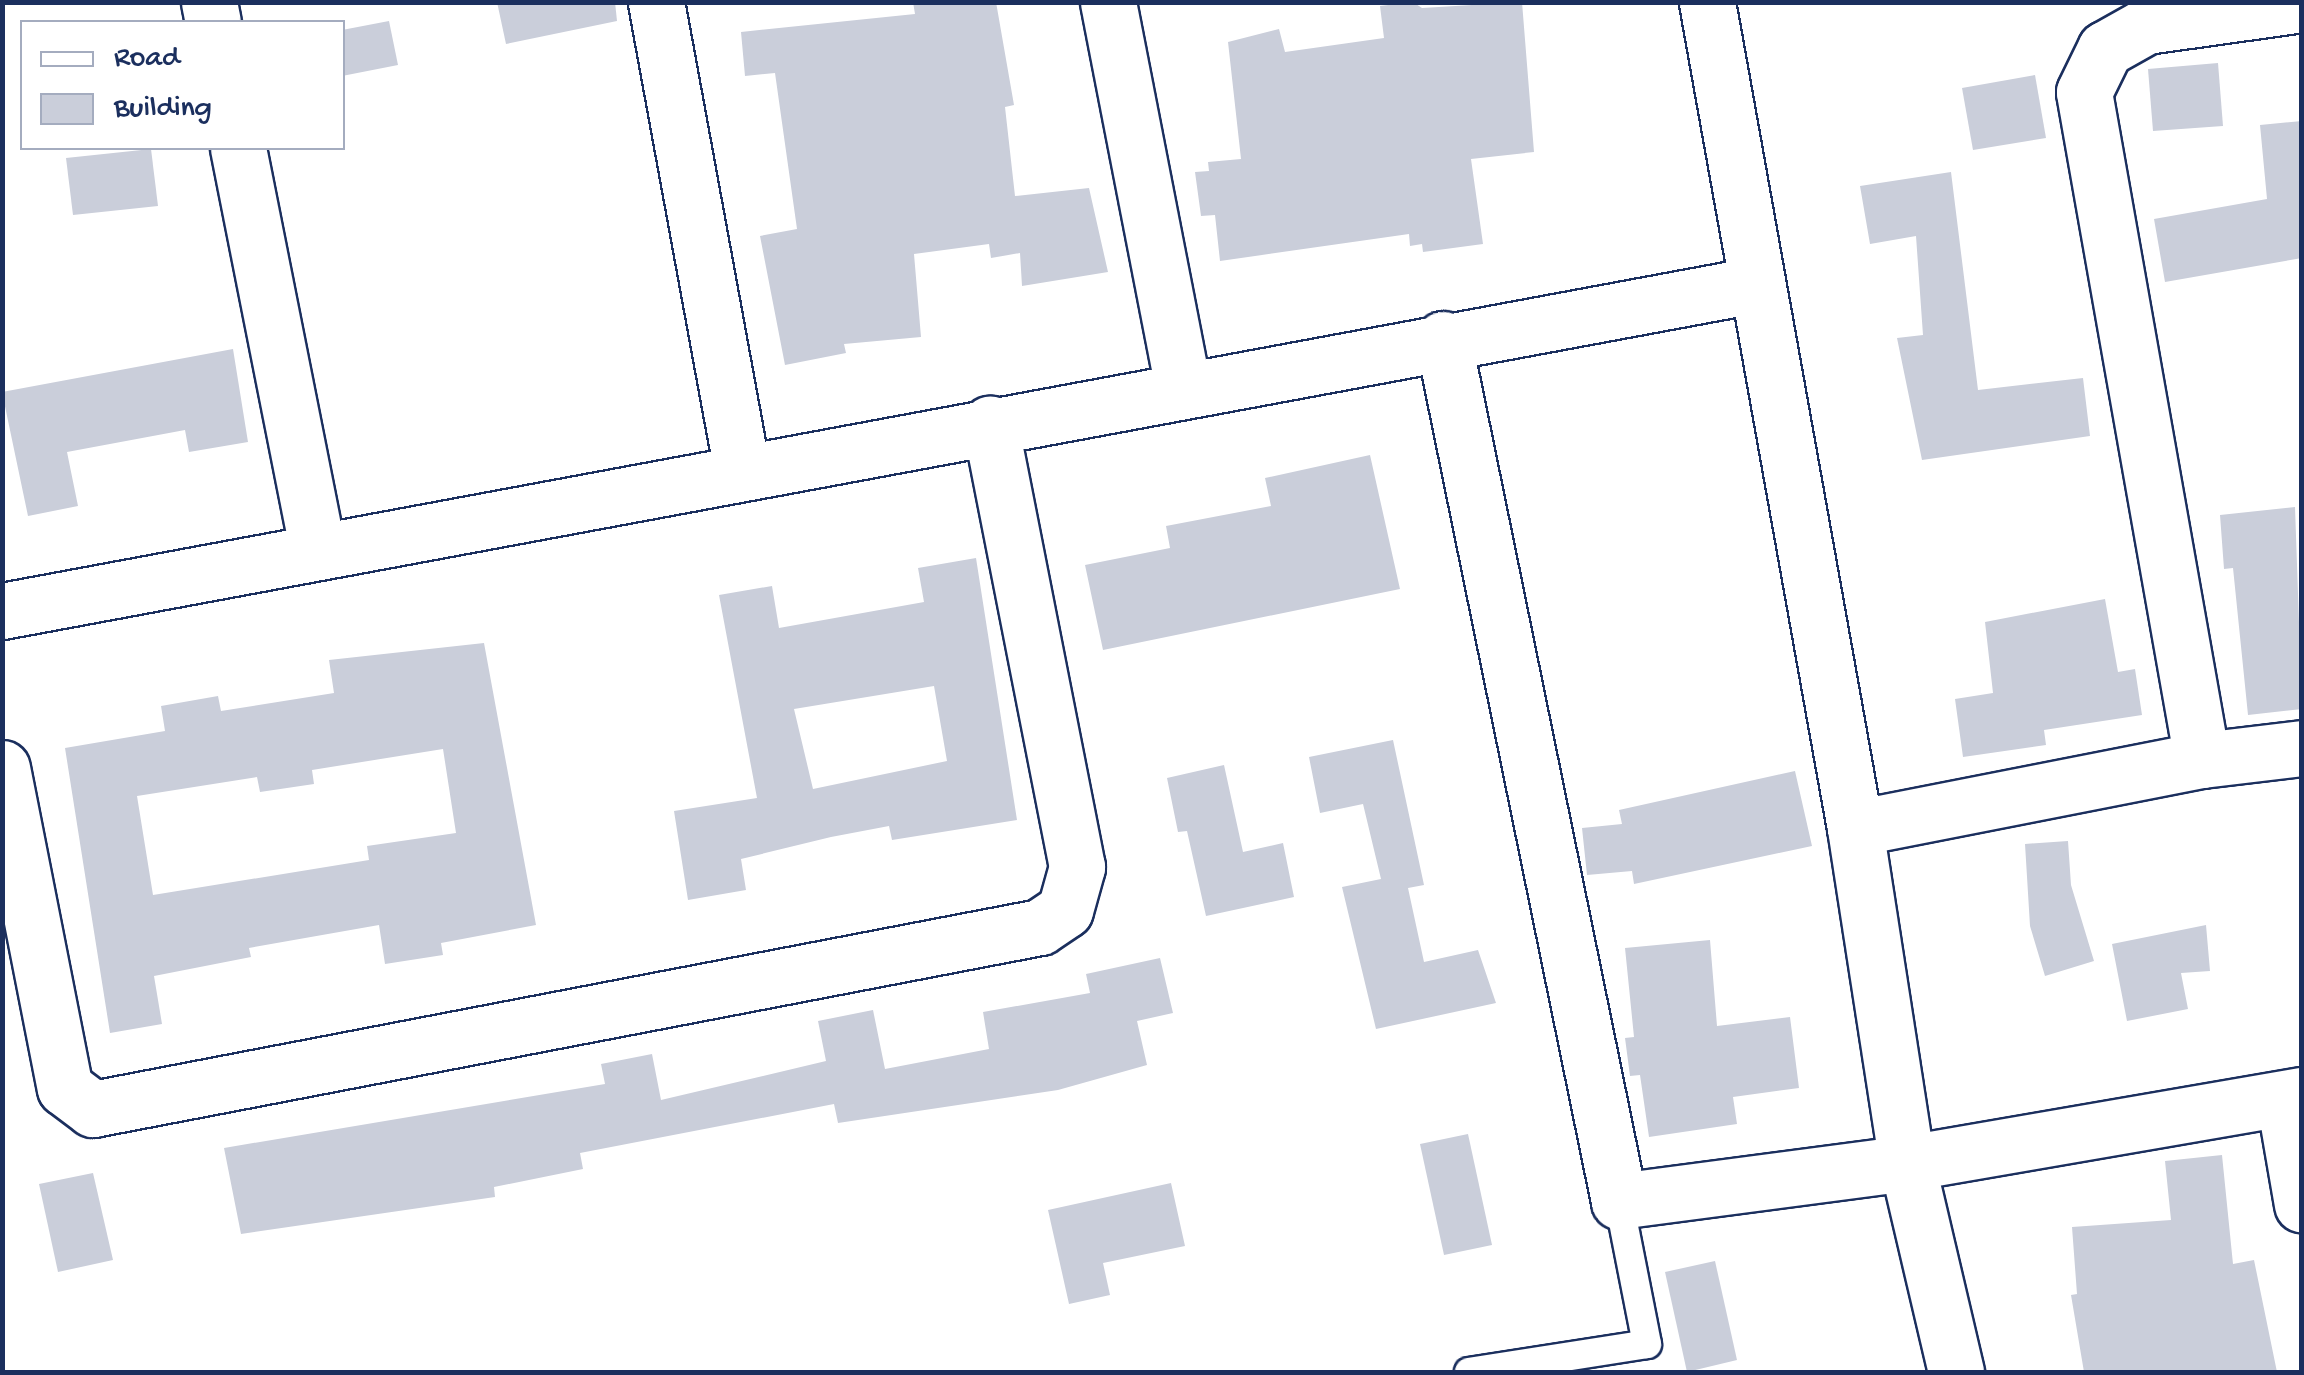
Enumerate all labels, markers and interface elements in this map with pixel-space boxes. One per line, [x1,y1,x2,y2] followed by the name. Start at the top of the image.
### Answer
[20,20,345,150] legend
[114,42,180,77] text: Road
[114,92,212,127] text: Building

